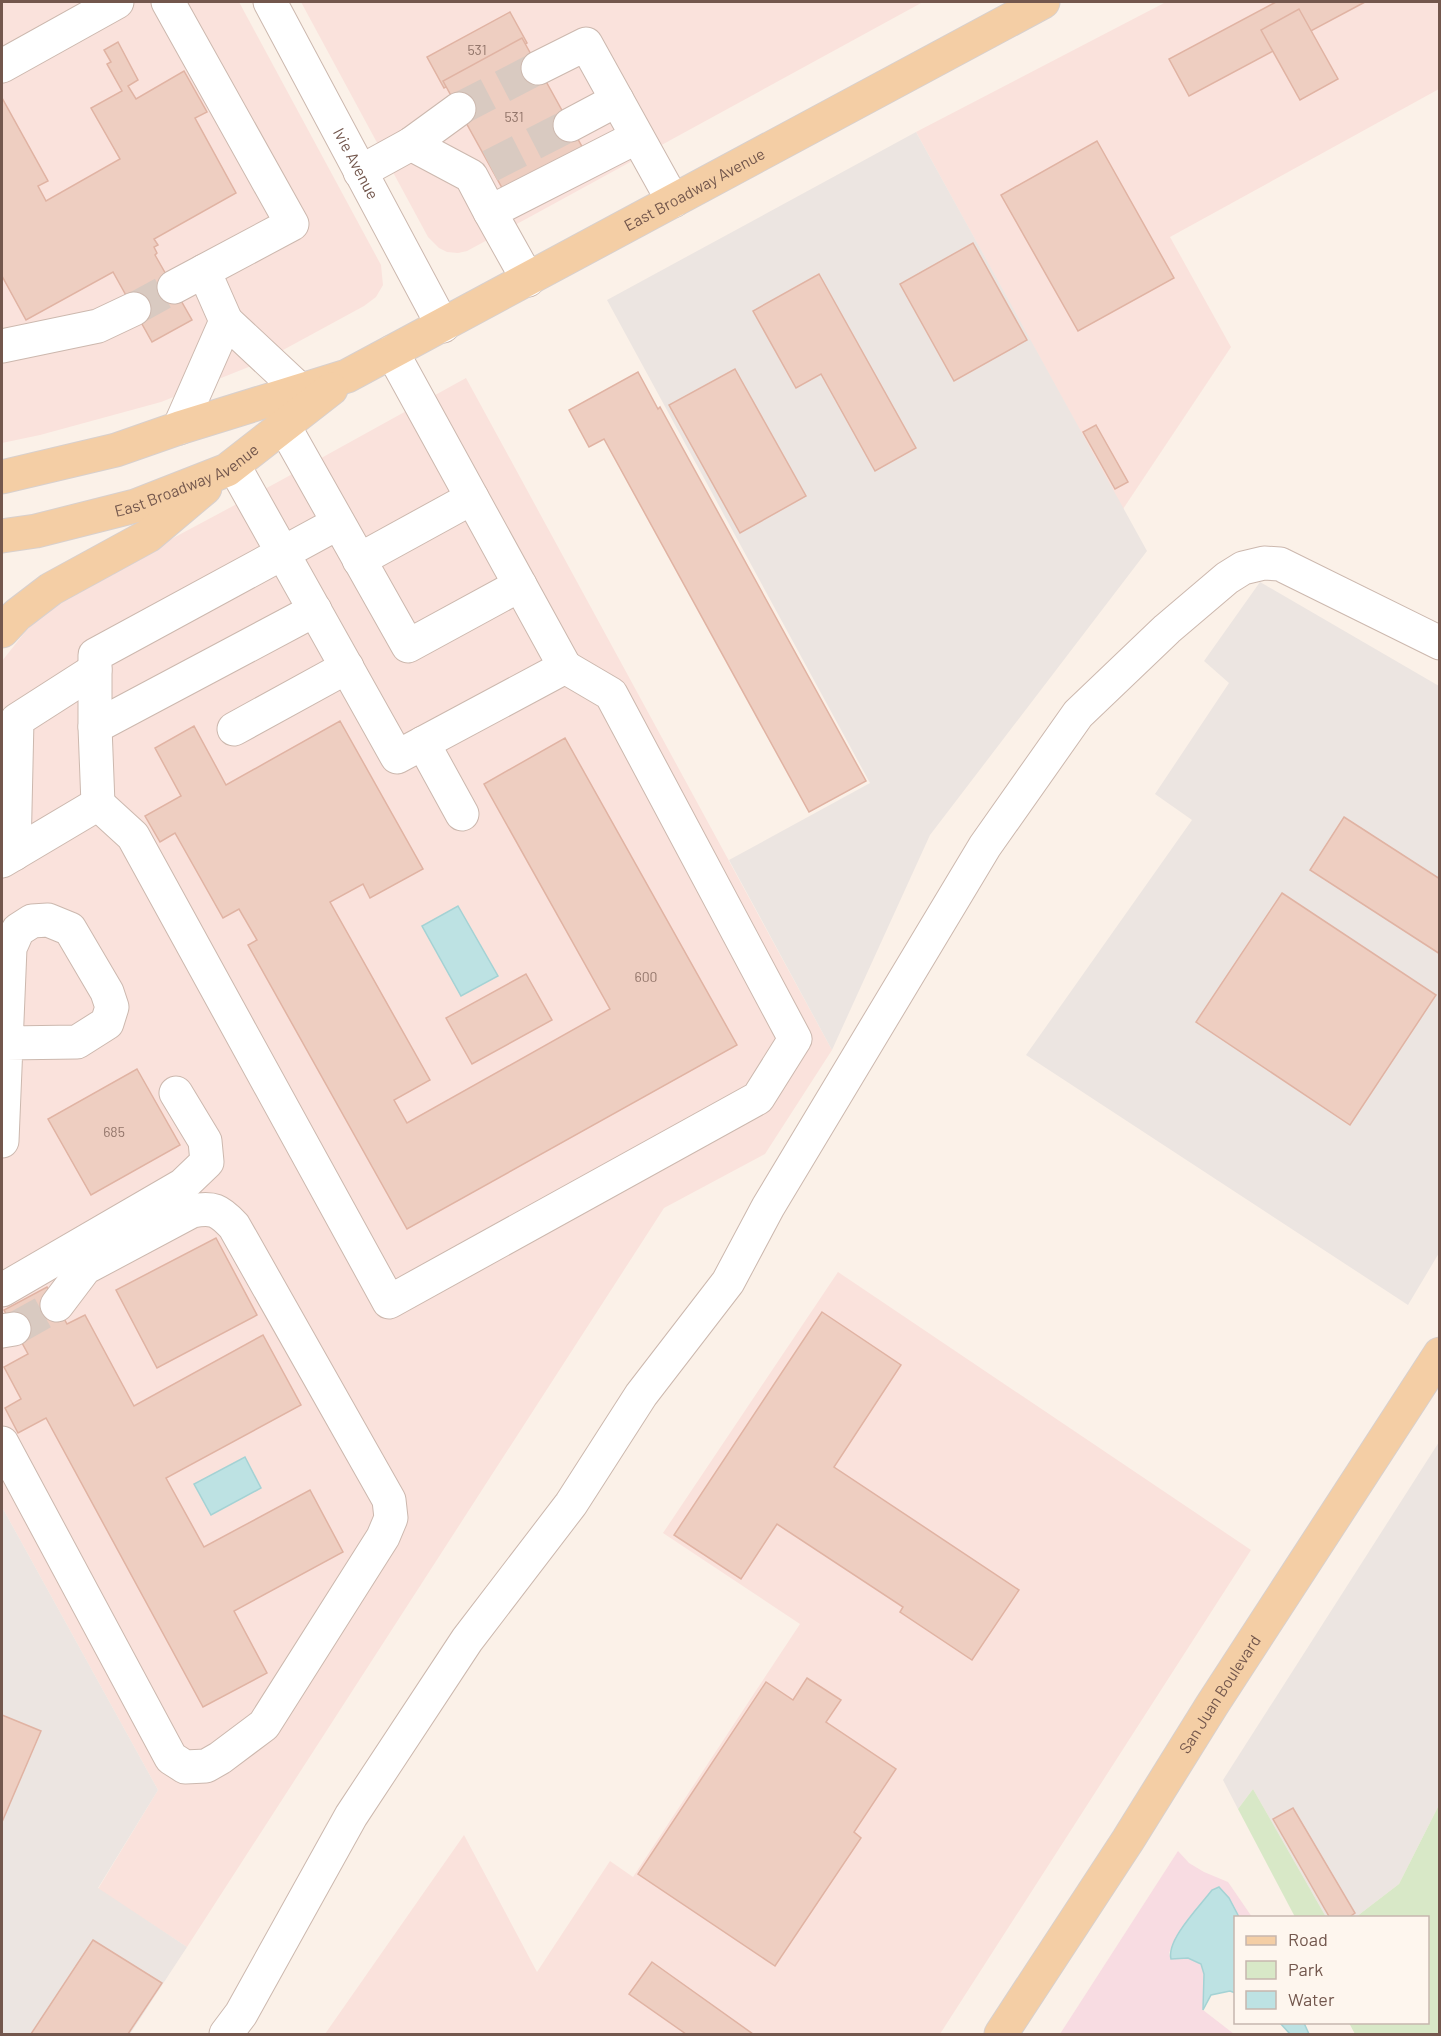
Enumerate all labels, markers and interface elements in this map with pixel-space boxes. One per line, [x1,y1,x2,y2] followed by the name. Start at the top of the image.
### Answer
[467,41,487,58] house number: 531
[504,108,524,125] house number: 531
[330,124,383,202] street label: Ivie Avenue
[620,143,768,234] street label: East Broadway Avenue
[112,439,262,520] street label: East Broadway Avenue
[634,968,658,985] house number: 600
[103,1123,125,1140] house number: 685
[1174,1631,1264,1757] street label: San Juan Boulevard
[1234,1916,1429,2024] legend
[1288,1928,1328,1950] text: Road
[1288,1958,1323,1980] text: Park
[1288,1988,1335,2010] text: Water

